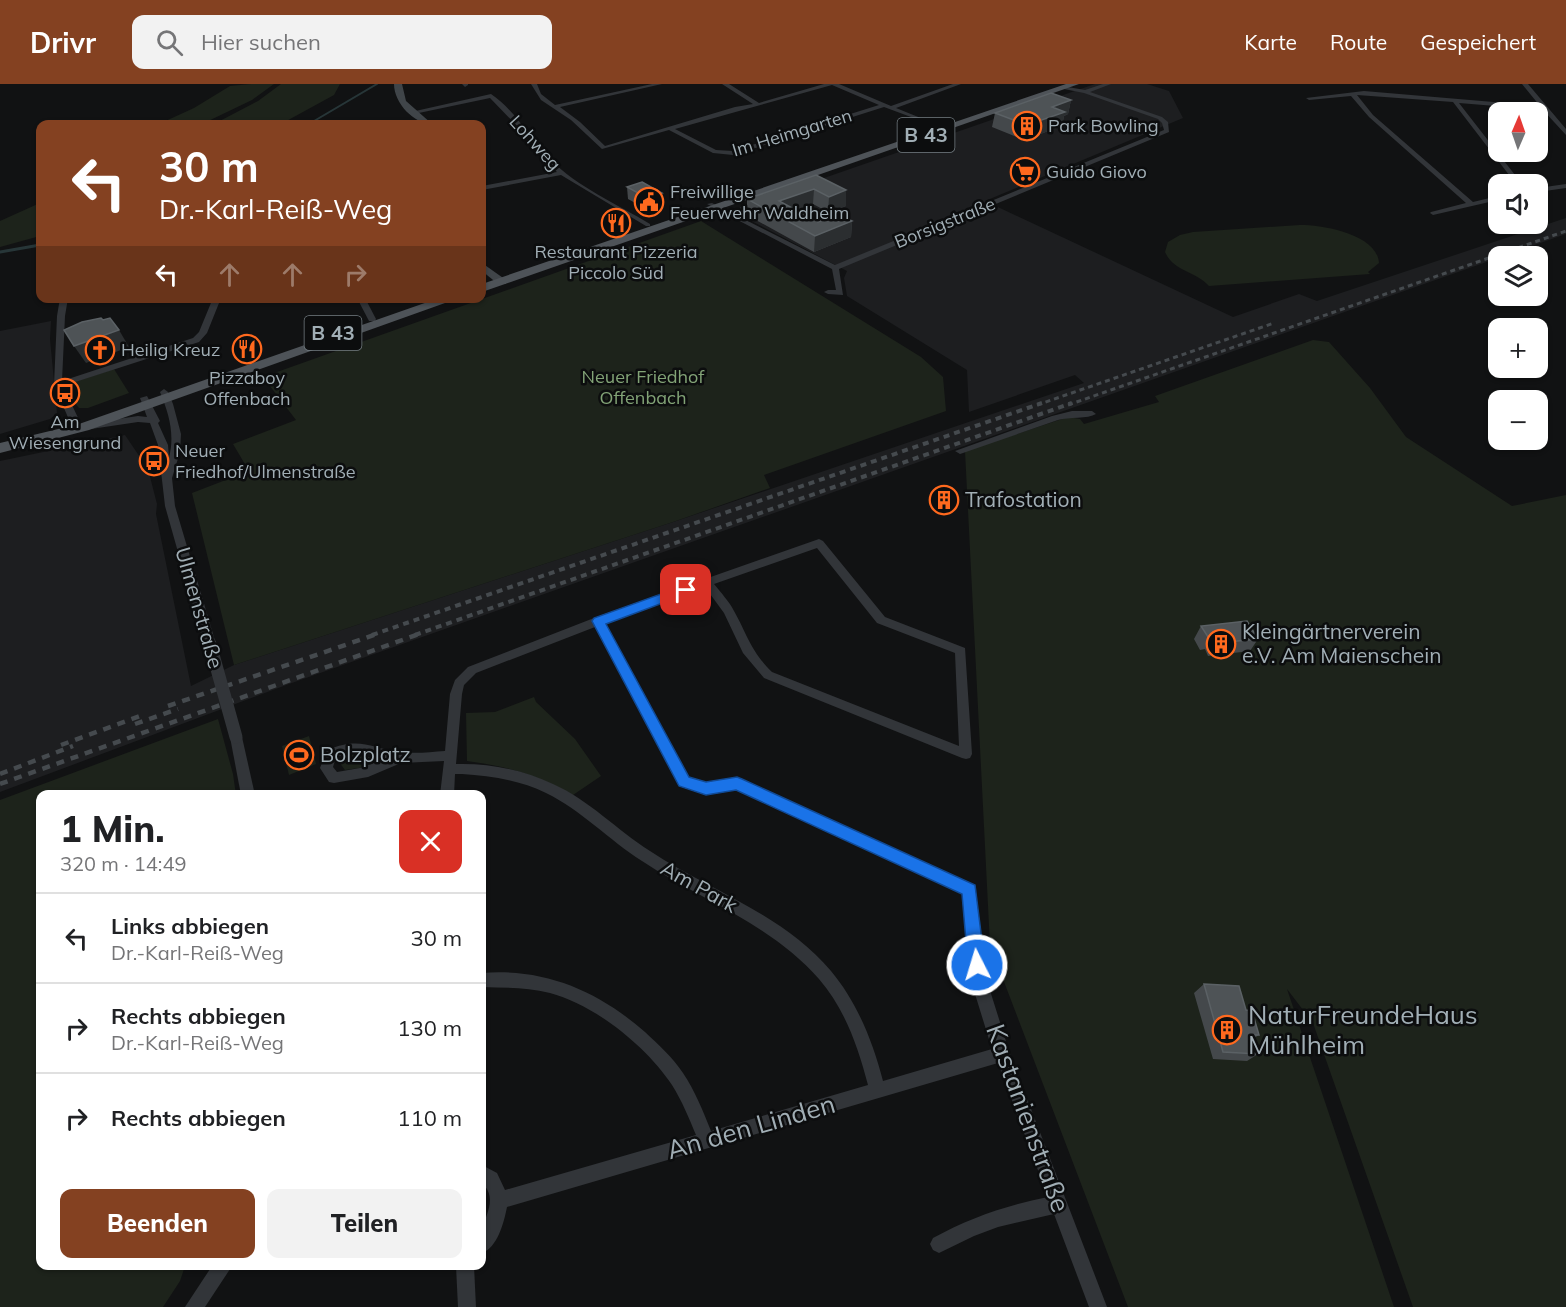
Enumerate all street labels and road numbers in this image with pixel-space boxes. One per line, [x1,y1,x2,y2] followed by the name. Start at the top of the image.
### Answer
[729,103,855,162] street label: Im Heimgarten
[505,110,566,175] street label: Lohweg
[898,118,954,152] road number: B 43
[891,192,999,253] street label: Borsigstraße
[304,316,362,350] road number: B 43
[170,544,230,671] street label: Ulmenstraße
[657,854,742,918] street label: Am Park
[979,1019,1078,1216] street label: Kastanienstraße
[663,1087,839,1166] street label: An den Linden

